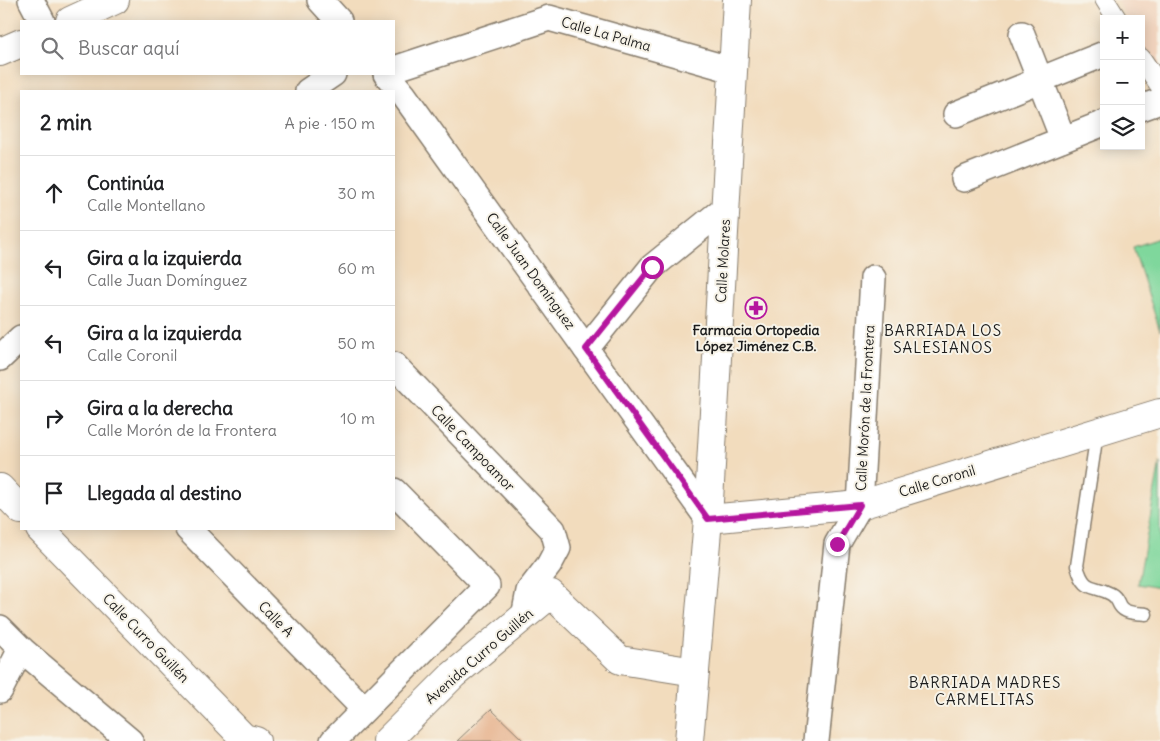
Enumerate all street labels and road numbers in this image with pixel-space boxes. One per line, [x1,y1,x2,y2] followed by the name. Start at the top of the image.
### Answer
[559,13,653,55] street label: Calle La Palma
[482,209,580,333] street label: Calle Juan Domínguez
[712,219,734,303] street label: Calle Molares
[852,325,878,491] street label: Calle Morón de la Frontera
[427,401,519,495] street label: Calle Campoamor
[897,461,977,501] street label: Calle Coronil
[99,590,193,686] street label: Calle Curro Guillén
[255,597,297,641] street label: Calle A
[421,604,537,708] street label: Avenida Curro Guillén

